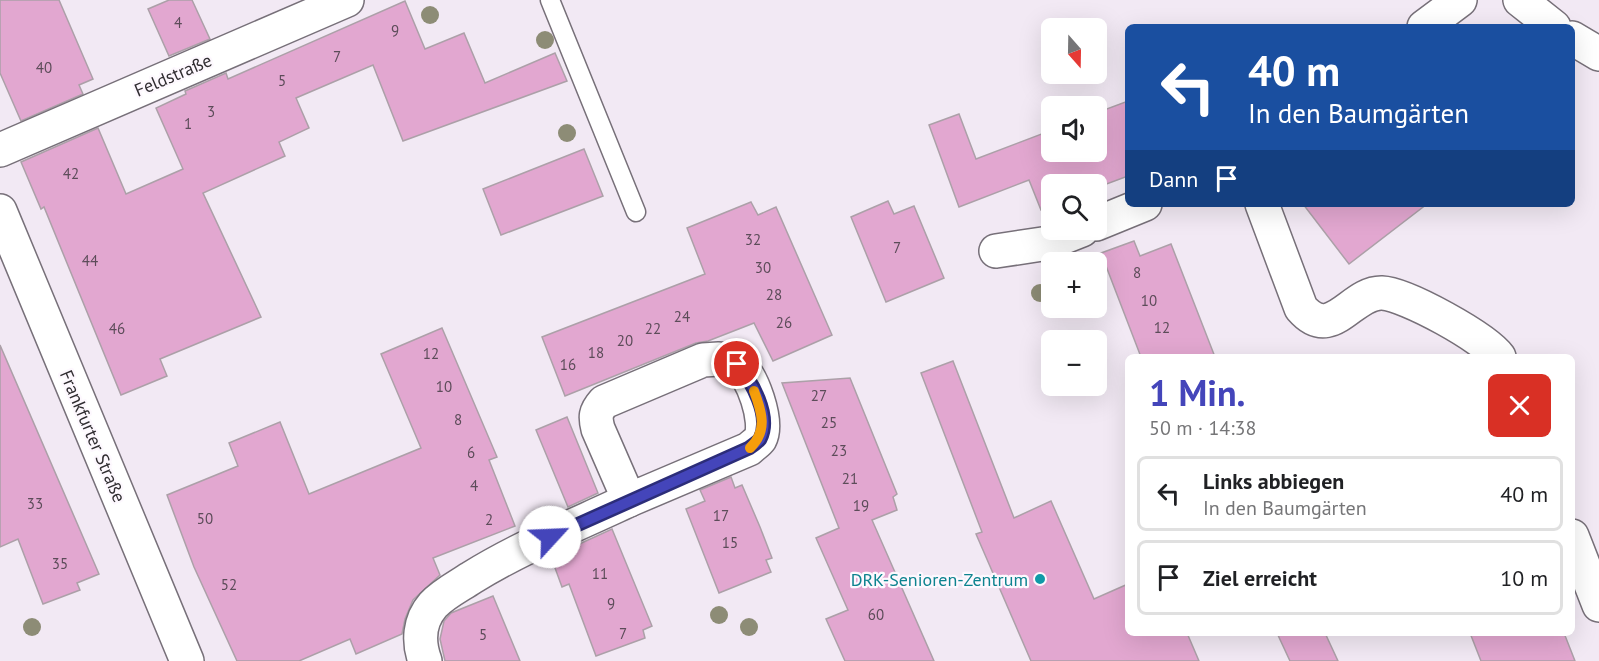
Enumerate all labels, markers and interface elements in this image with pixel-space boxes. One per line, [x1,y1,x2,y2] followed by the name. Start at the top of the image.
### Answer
[174,13,182,32] house number: 4
[1041,18,1107,84] north arrow
[1041,18,1107,396] map controls
[391,21,399,40] house number: 9
[1248,43,1340,98] text: 40 m
[333,47,341,66] house number: 7
[131,48,215,102] street label: Feldstraße
[1149,48,1227,126] icon: left
[36,58,52,77] house number: 40
[278,71,286,90] house number: 5
[1041,96,1107,162] button: sound
[1248,96,1469,130] text: In den Baumgärten
[207,102,215,121] house number: 3
[184,114,192,133] house number: 1
[1210,162,1243,195] icon: arrive
[63,164,79,183] house number: 42
[1149,165,1198,193] text: Dann
[1041,174,1107,240] button: search
[745,230,761,249] house number: 32
[893,238,901,257] house number: 7
[82,251,98,270] house number: 44
[1041,252,1107,318] button: +
[755,258,771,277] house number: 30
[1133,263,1141,282] house number: 8
[766,285,782,304] house number: 28
[1141,291,1157,310] house number: 10
[674,307,690,326] house number: 24
[776,313,792,332] house number: 26
[1154,318,1170,337] house number: 12
[109,319,125,338] house number: 46
[645,319,661,338] house number: 22
[1041,330,1107,396] button: −
[617,331,633,350] house number: 20
[711,338,762,389] pin
[588,343,604,362] house number: 18
[423,344,439,363] house number: 12
[720,347,753,380] icon: arrive
[560,355,576,374] house number: 16
[55,366,131,506] street label: Frankfurter Straße
[1149,369,1245,416] text: 1 Min.
[1488,374,1551,437] button: close
[436,377,452,396] house number: 10
[811,386,827,405] house number: 27
[454,410,462,429] house number: 8
[821,413,837,432] house number: 25
[1149,415,1256,441] text: 50 m · 14:38
[831,441,847,460] house number: 23
[467,443,475,462] house number: 6
[1203,467,1344,495] text: Links abbiegen
[842,469,858,488] house number: 21
[470,476,478,495] house number: 4
[1152,477,1185,510] icon: left
[1500,480,1548,508] text: 40 m
[27,494,43,513] house number: 33
[1203,495,1367,521] text: In den Baumgärten
[853,496,869,515] house number: 19
[518,505,582,569] position arrow
[713,506,729,525] house number: 17
[197,509,213,528] house number: 50
[485,510,493,529] house number: 2
[722,533,738,552] house number: 15
[52,554,68,573] house number: 35
[1152,561,1185,594] icon: arrive
[592,564,608,583] house number: 11
[1203,564,1317,592] text: Ziel erreicht
[1500,564,1548,592] text: 10 m
[851,568,1028,591] place label: DRK-Senioren-Zentrum
[1033,572,1047,586] marker: DRK-Senioren-Zentrum
[221,575,237,594] house number: 52
[607,594,615,613] house number: 9
[868,605,884,624] house number: 60
[619,624,627,643] house number: 7
[479,625,487,644] house number: 5

